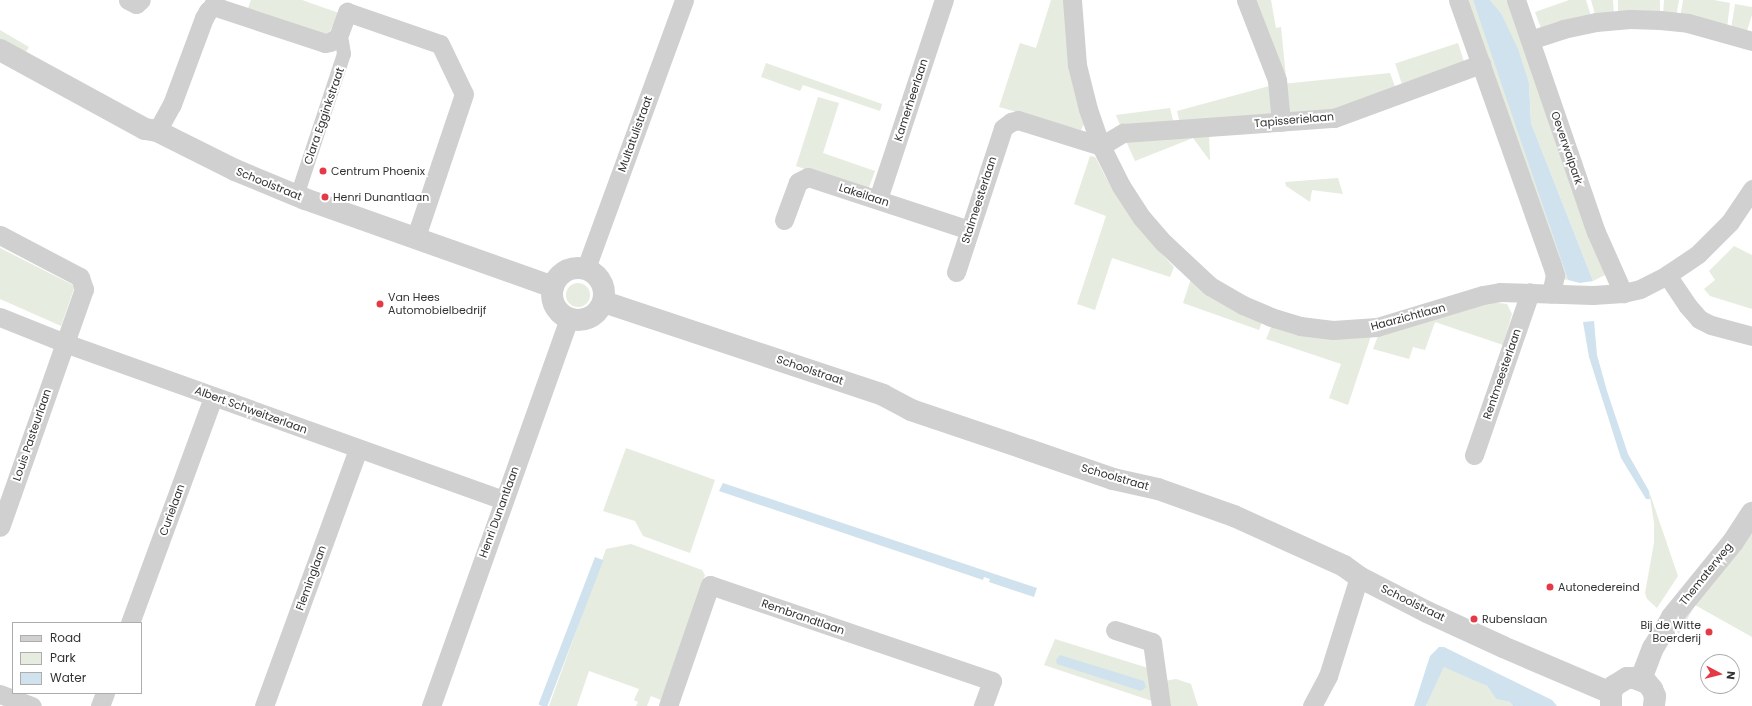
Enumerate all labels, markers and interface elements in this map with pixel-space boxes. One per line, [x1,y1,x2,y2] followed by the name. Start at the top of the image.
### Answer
[891,57,931,143] street label: Kamerheerlaan
[301,66,347,166] street label: Clara Egginkstraat
[615,94,655,174] street label: Multatulistraat
[1254,110,1334,130] street label: Tapisserielaan
[1548,110,1586,186] street label: Oeverwalpark
[959,155,999,245] street label: Stalmeesterlaan
[331,164,425,178] place label: Centrum Phoenix
[234,165,304,203] street label: Schoolstraat
[318,166,328,176] marker: Centrum Phoenix
[837,181,891,209] street label: Lakeilaan
[333,190,429,204] place label: Henri Dunantlaan
[320,192,330,202] marker: Henri Dunantlaan
[388,291,486,317] place label: Van Hees Automobielbedrijf
[375,299,385,309] marker: Van Hees Automobielbedrijf
[1369,301,1447,333] street label: Haarzichtlaan
[1480,327,1524,421] street label: Rentmeesterlaan
[775,352,845,388] street label: Schoolstraat
[193,384,309,436] street label: Albert Schweitzerlaan
[10,387,54,483] street label: Louis Pasteurlaan
[1080,461,1150,493] street label: Schoolstraat
[476,465,522,559] street label: Henri Dunantlaan
[157,482,187,538] street label: Curielaan
[1677,540,1735,608] street label: Thematerweg
[293,544,329,612] street label: Fleminglaan
[1558,580,1640,594] place label: Autonedereind
[1379,582,1447,624] street label: Schoolstraat
[1545,582,1555,592] marker: Autonedereind
[760,597,846,637] street label: Rembrandtlaan
[1482,612,1547,626] place label: Rubenslaan
[1469,614,1479,624] marker: Rubenslaan
[1640,619,1701,645] place label: Bij de Witte Boerderij
[12,622,142,694] legend
[1704,627,1714,637] marker: Bij de Witte Boerderij
[50,629,81,646] text: Road
[50,649,76,666] text: Park
[1700,654,1740,694] north arrow
[50,669,86,686] text: Water
[1722,670,1739,680] text: N

